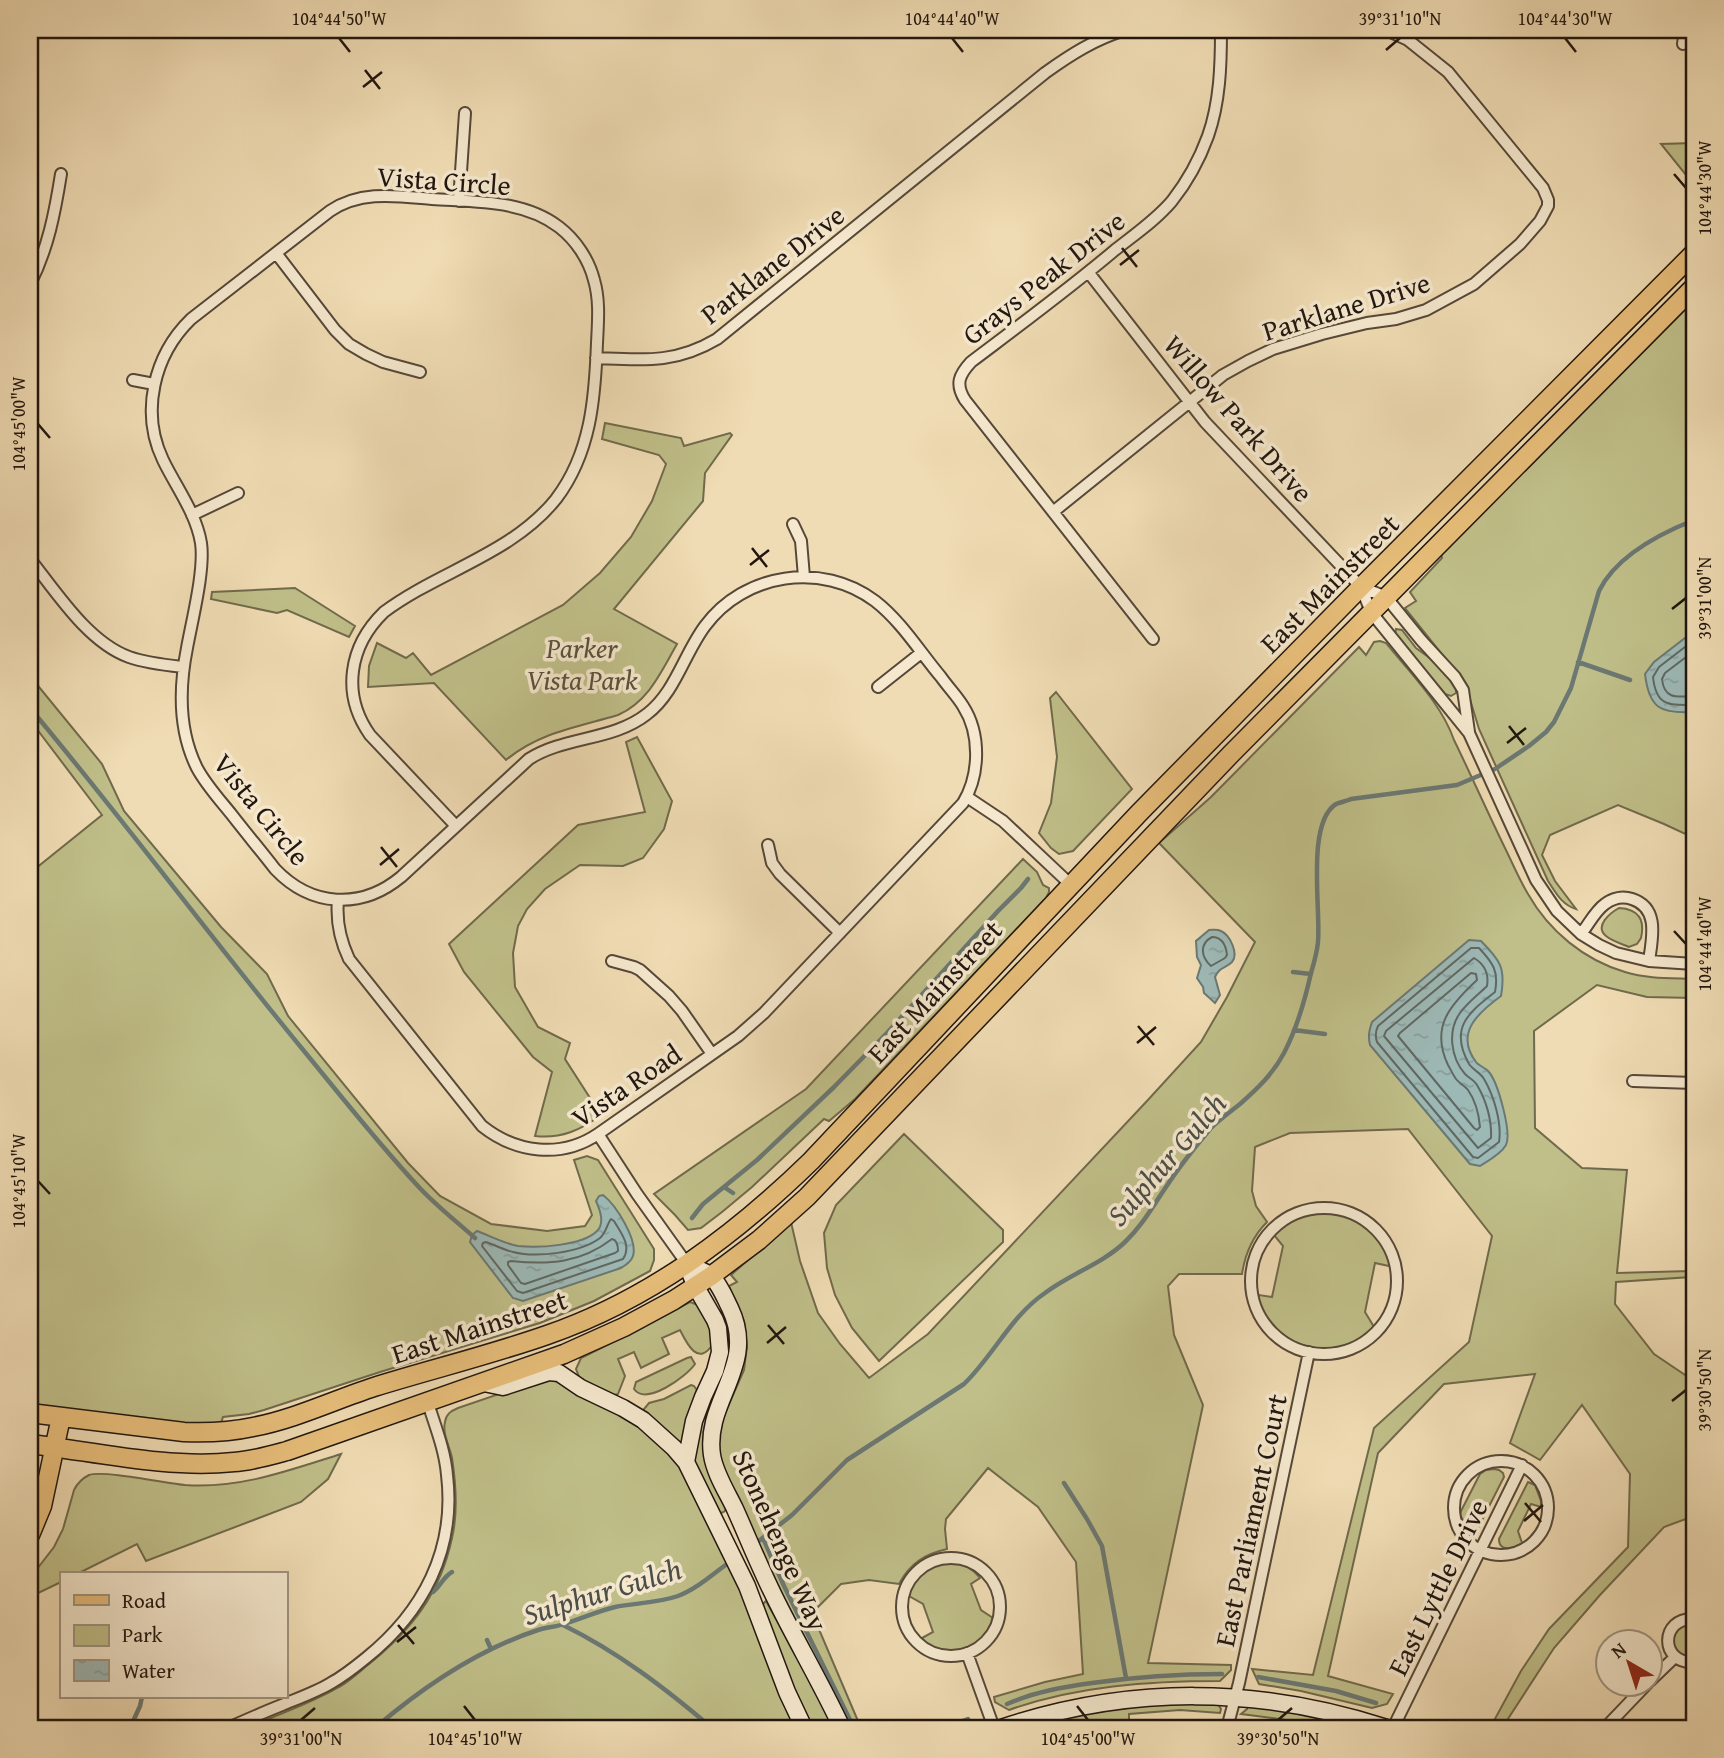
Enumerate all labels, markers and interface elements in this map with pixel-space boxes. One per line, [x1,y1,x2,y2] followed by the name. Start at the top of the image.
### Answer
[292,5,387,32] text: 104°44'50"W
[905,5,1000,32] text: 104°44'40"W
[1359,5,1442,32] text: 39°31'10"N
[1518,5,1613,32] text: 104°44'30"W
[1691,140,1718,235] text: 104°44'30"W
[376,155,512,205] street label: Vista Circle
[691,195,853,333] street label: Parklane Drive
[953,200,1133,354] street label: Grays Peak Drive
[1257,261,1435,351] street label: Parklane Drive
[1155,325,1323,511] street label: Willow Park Drive
[5,376,32,471] text: 104°45'00"W
[1250,504,1408,662] street label: East Mainstreet
[1691,556,1718,639] text: 39°31'00"N
[526,627,638,700] park label: Parker Vista Park
[204,744,320,874] street label: Vista Circle
[1691,896,1718,991] text: 104°44'40"W
[857,910,1011,1072] street label: East Mainstreet
[563,1033,689,1137] street label: Vista Road
[1096,1083,1236,1235] water label: Sulphur Gulch
[5,1133,32,1228] text: 104°45'10"W
[386,1278,572,1374] street label: East Mainstreet
[1691,1348,1718,1431] text: 39°30'50"N
[1203,1390,1297,1650] street label: East Parliament Court
[723,1443,839,1637] street label: Stonehenge Way
[1377,1492,1497,1682] street label: East Lyttle Drive
[517,1546,687,1636] water label: Sulphur Gulch
[60,1572,287,1698] legend
[122,1585,167,1616] text: Road
[122,1619,163,1650] text: Park
[1594,1628,1664,1698] north arrow
[1605,1635,1632,1665] text: N
[122,1655,175,1686] text: Water
[260,1725,343,1752] text: 39°31'00"N
[428,1725,523,1752] text: 104°45'10"W
[1041,1725,1136,1752] text: 104°45'00"W
[1237,1725,1320,1752] text: 39°30'50"N

